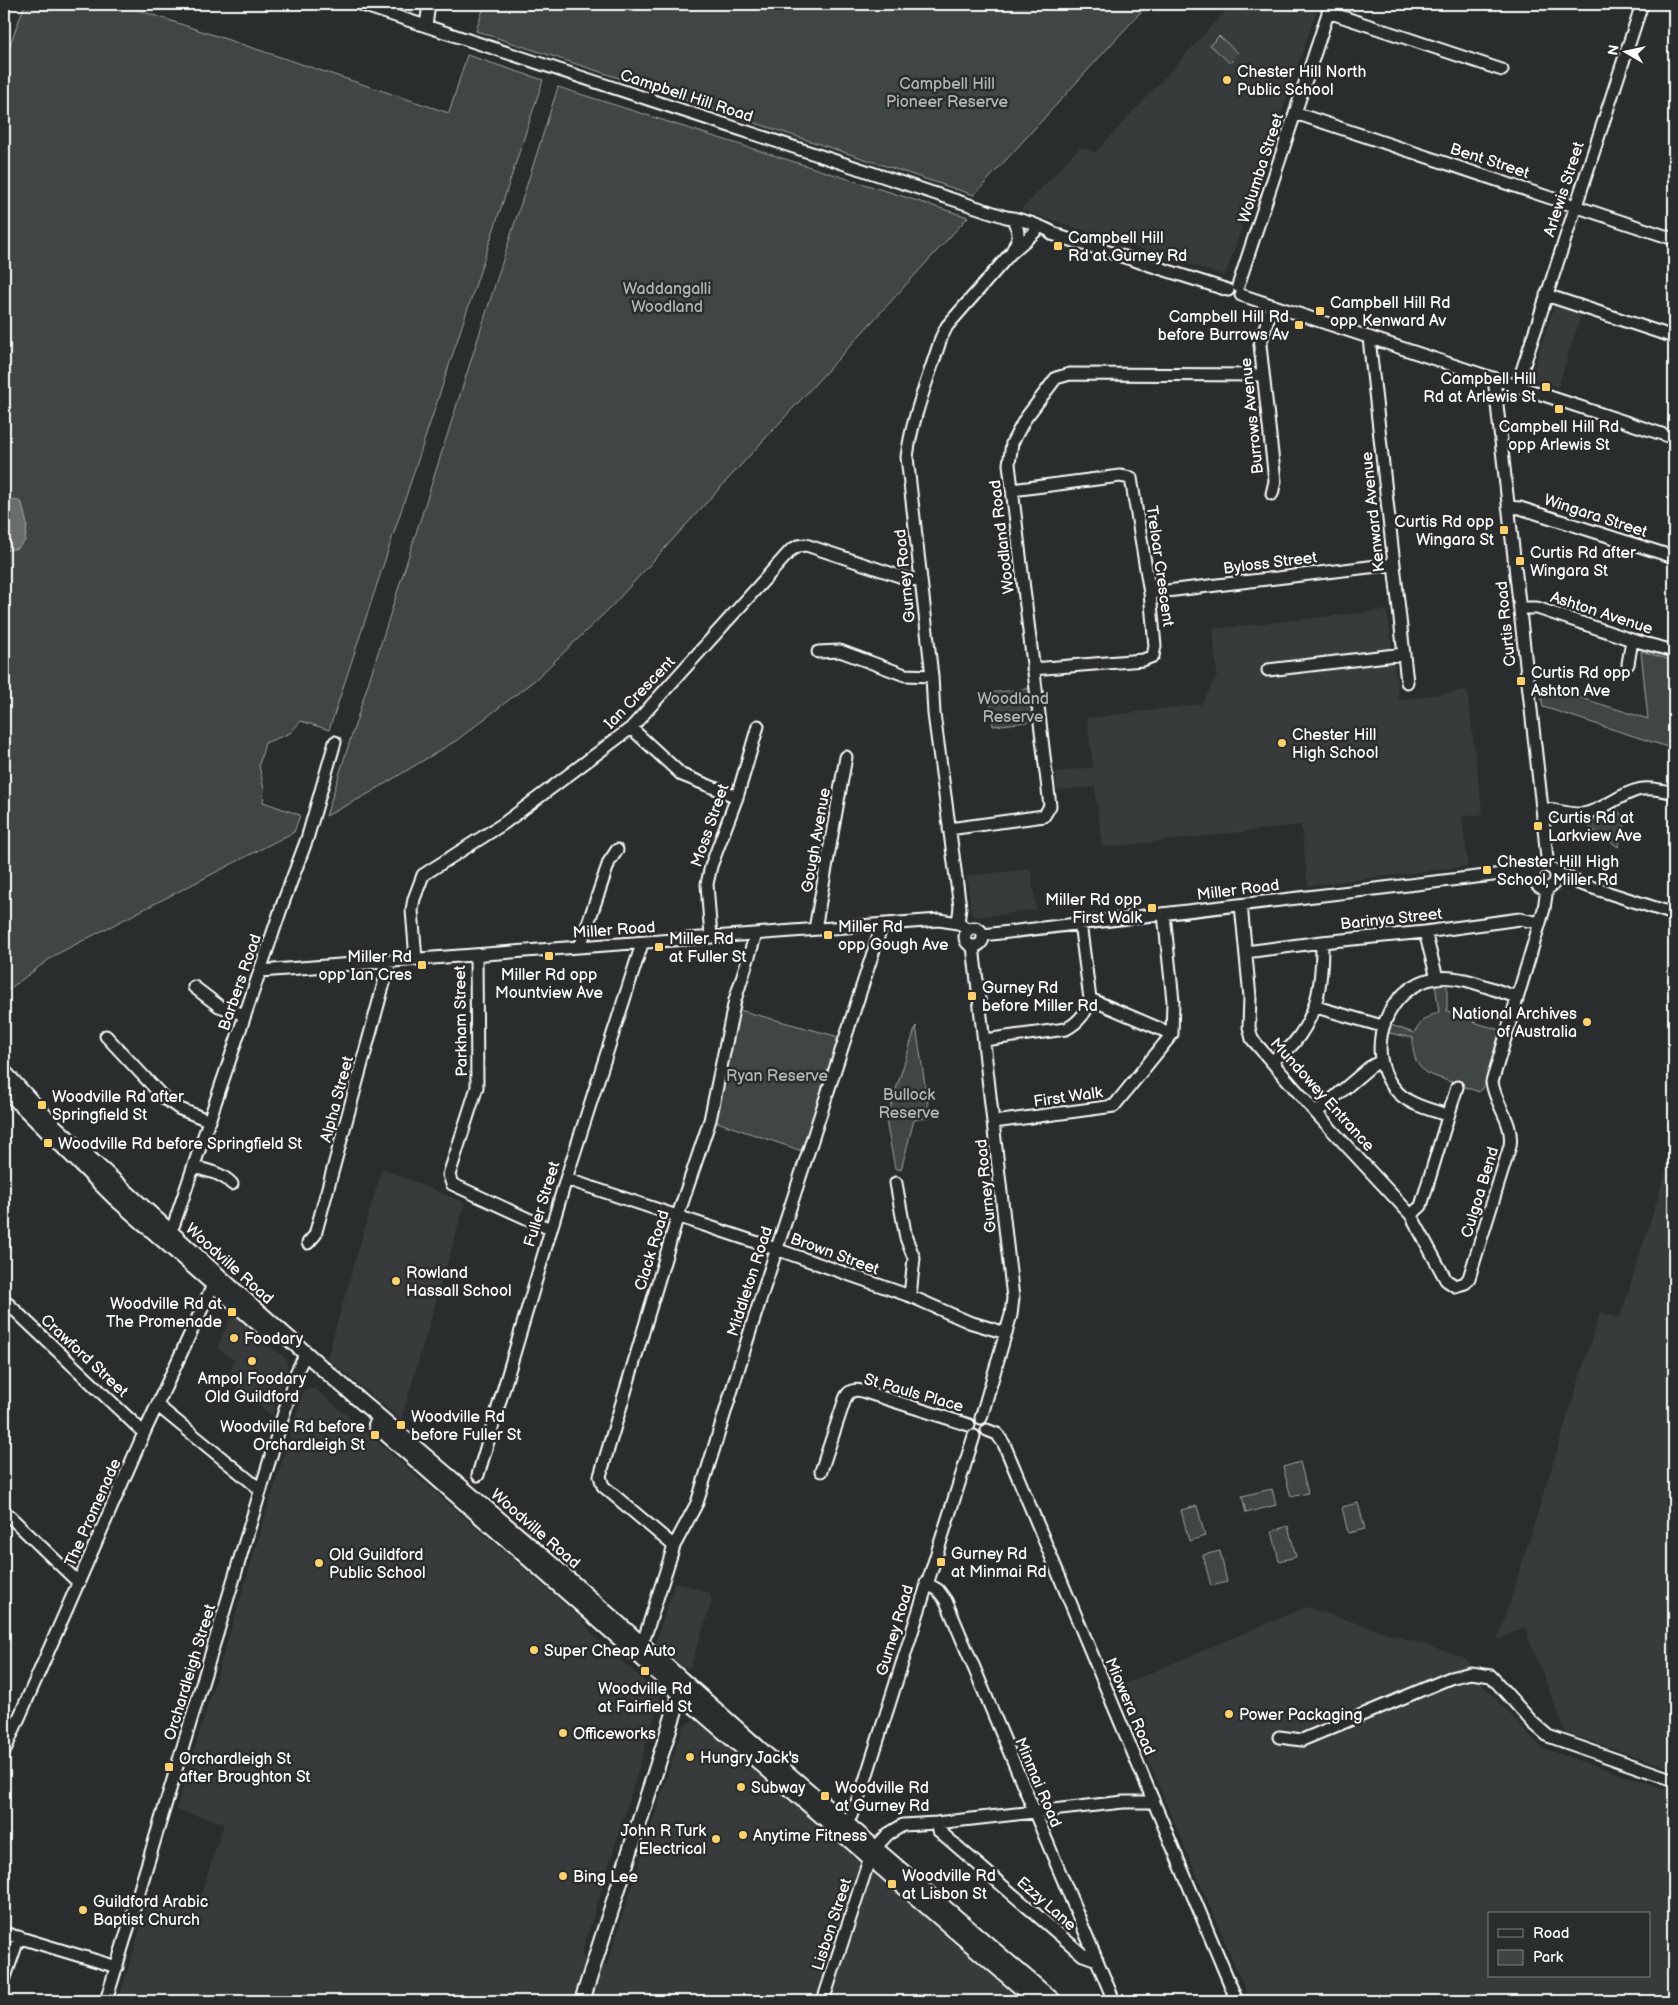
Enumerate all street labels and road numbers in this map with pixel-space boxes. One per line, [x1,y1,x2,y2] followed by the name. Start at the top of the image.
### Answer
[618,66,755,127] street label: Campbell Hill Road
[1235,111,1288,226] street label: Wolumba Street
[1540,139,1589,239] street label: Arlewis Street
[1447,140,1532,183] street label: Bent Street
[1237,356,1268,475] street label: Burrows Avenue
[1358,450,1389,573] street label: Kenward Avenue
[986,479,1019,595] street label: Woodland Road
[1542,491,1650,542] street label: Wingara Street
[1142,505,1177,628] street label: Treloar Crescent
[891,528,920,624] street label: Gurney Road
[1222,548,1318,579] street label: Byloss Street
[1493,580,1520,668] street label: Curtis Road
[1548,588,1656,639] street label: Ashton Avenue
[601,653,679,733] street label: Ian Crescent
[687,781,734,870] street label: Moss Street
[798,786,835,894] street label: Gough Avenue
[1196,876,1280,905] street label: Miller Road
[1339,905,1443,934] street label: Barinya Street
[572,918,656,943] street label: Miller Road
[215,932,266,1033] street label: Barbers Road
[451,965,472,1077] street label: Parkham Street
[1266,1034,1378,1156] street label: Mundowey Entrance
[317,1054,358,1145] street label: Alpha Street
[1032,1083,1104,1112] street label: First Walk
[972,1138,1001,1234] street label: Gurney Road
[1458,1145,1503,1240] street label: Culgoa Bend
[520,1159,564,1250] street label: Fuller Street
[631,1208,674,1293] street label: Clack Road
[181,1220,277,1309] street label: Woodville Road
[724,1224,777,1339] street label: Middleton Road
[787,1230,882,1279] street label: Brown Street
[36,1311,132,1402] street label: Crawford Street
[862,1370,966,1417] street label: St Pauls Place
[61,1455,126,1569] street label: The Promenade
[487,1485,584,1573] street label: Woodville Road
[873,1583,918,1678] street label: Gurney Road
[161,1602,220,1743] street label: Orchardleigh Street
[1101,1655,1159,1758] street label: Miowera Road
[1010,1735,1065,1830] street label: Minmai Road
[1012,1873,1080,1935] street label: Ezzy Lane
[809,1876,856,1973] street label: Lisbon Street

